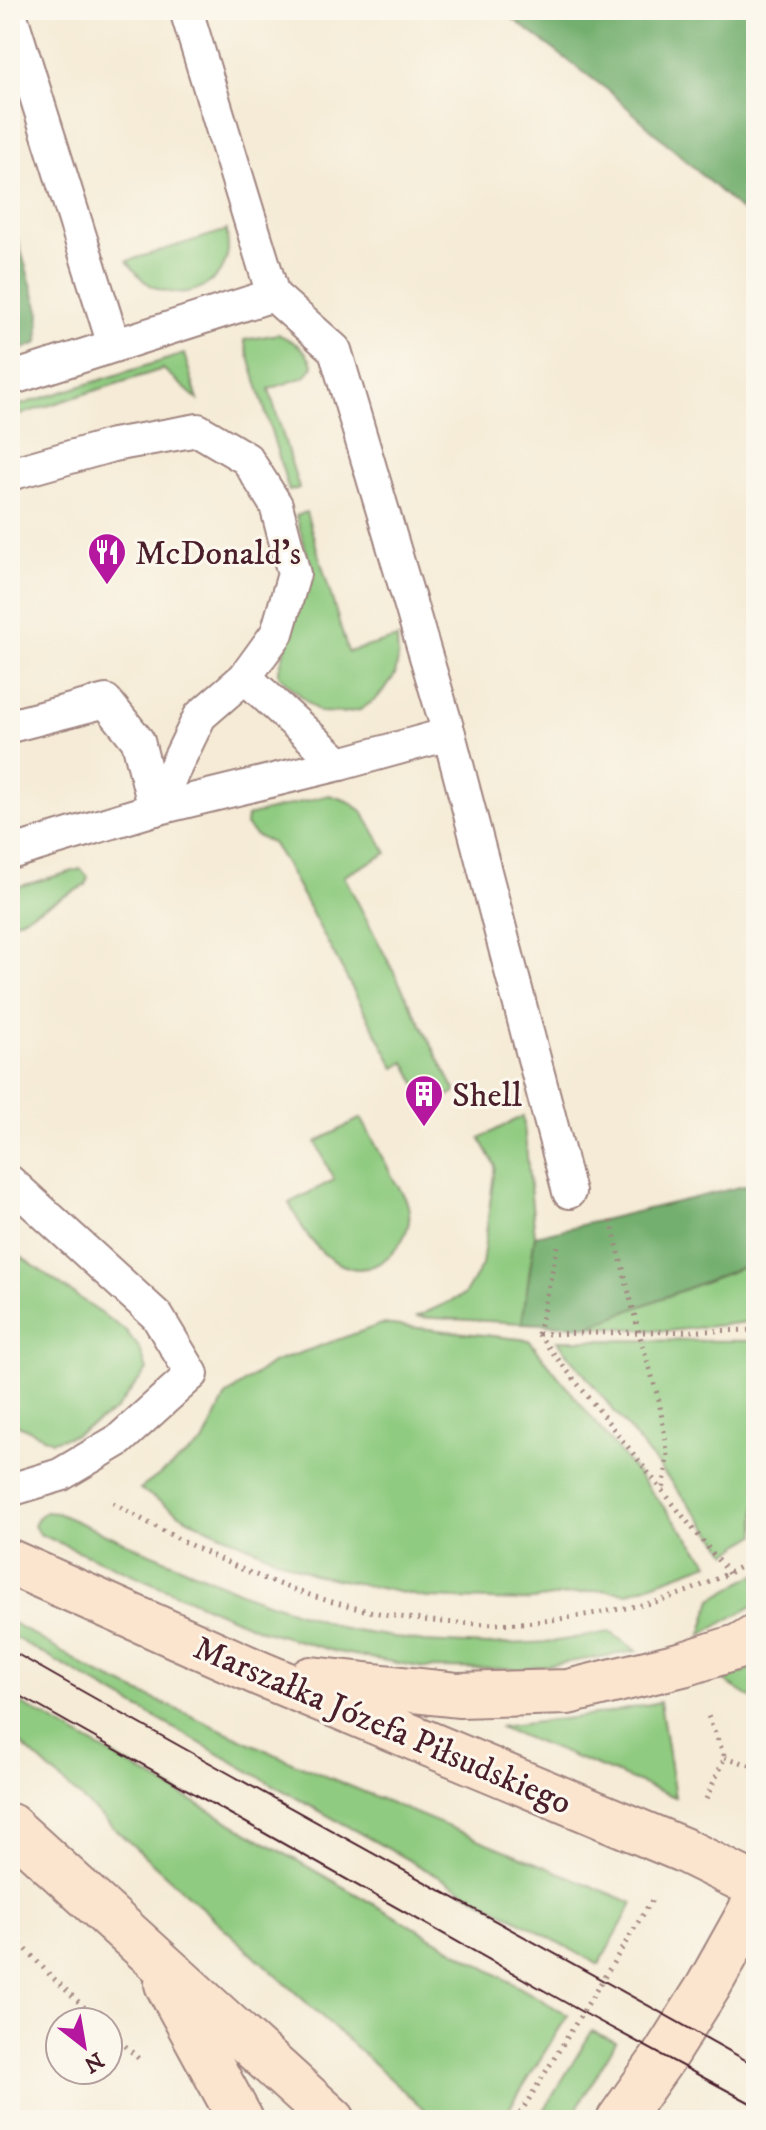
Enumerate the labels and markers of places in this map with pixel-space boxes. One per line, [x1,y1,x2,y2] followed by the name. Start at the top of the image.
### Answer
[86,531,128,586] restaurant icon: McDonald's
[135,533,301,575] place label: McDonald's
[403,1073,445,1128] building icon: Shell
[452,1075,523,1117] place label: Shell

